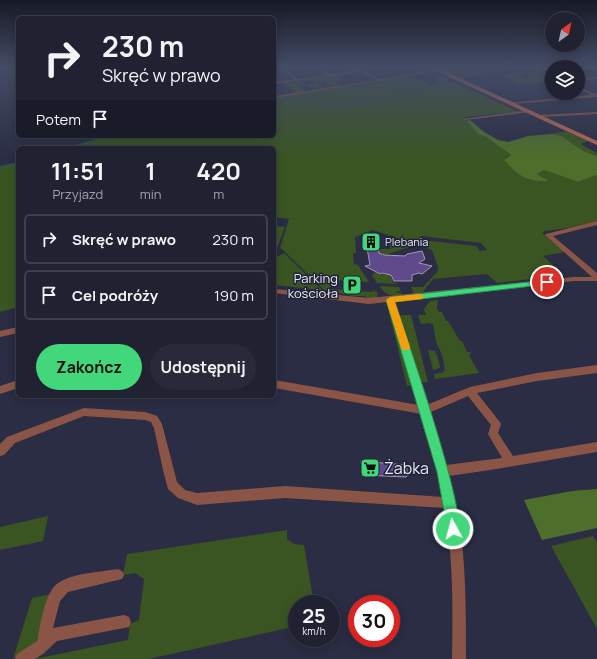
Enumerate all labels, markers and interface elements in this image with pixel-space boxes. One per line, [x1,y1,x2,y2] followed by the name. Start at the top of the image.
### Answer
[545,12,585,52] north arrow
[545,12,585,100] map controls
[102,27,184,65] text: 230 m
[36,32,88,84] icon: right
[545,60,585,100] button: layers
[102,63,221,87] text: Skręć w prawo
[89,108,111,130] icon: arrive
[36,109,81,130] text: Potem
[51,154,105,187] text: 11:51
[145,154,156,187] text: 1
[196,154,241,187] text: 420
[53,185,103,203] text: Przyjazd
[140,185,161,203] text: min
[213,185,224,203] text: m
[38,228,60,250] icon: right
[72,229,176,250] text: Skręć w prawo
[212,229,254,250] text: 230 m
[360,231,382,253] building icon: Plebania
[385,234,428,249] place label: Plebania
[530,265,564,299] pin
[288,269,338,302] place label: Parking kościoła
[536,271,558,293] icon: arrive
[341,274,363,296] parking icon: Parking kościoła
[38,284,60,306] icon: arrive
[72,285,158,306] text: Cel podróży
[214,285,254,306] text: 190 m
[36,344,142,390] button: Zakończ
[150,344,256,390] button: Udostępnij
[359,457,381,479] supermarket icon: Żabka
[384,457,429,479] place label: Żabka
[432,508,474,550] position arrow
[348,595,400,647] speed limit sign: 30
[302,602,326,629] text: 25
[302,624,326,638] text: km/h

